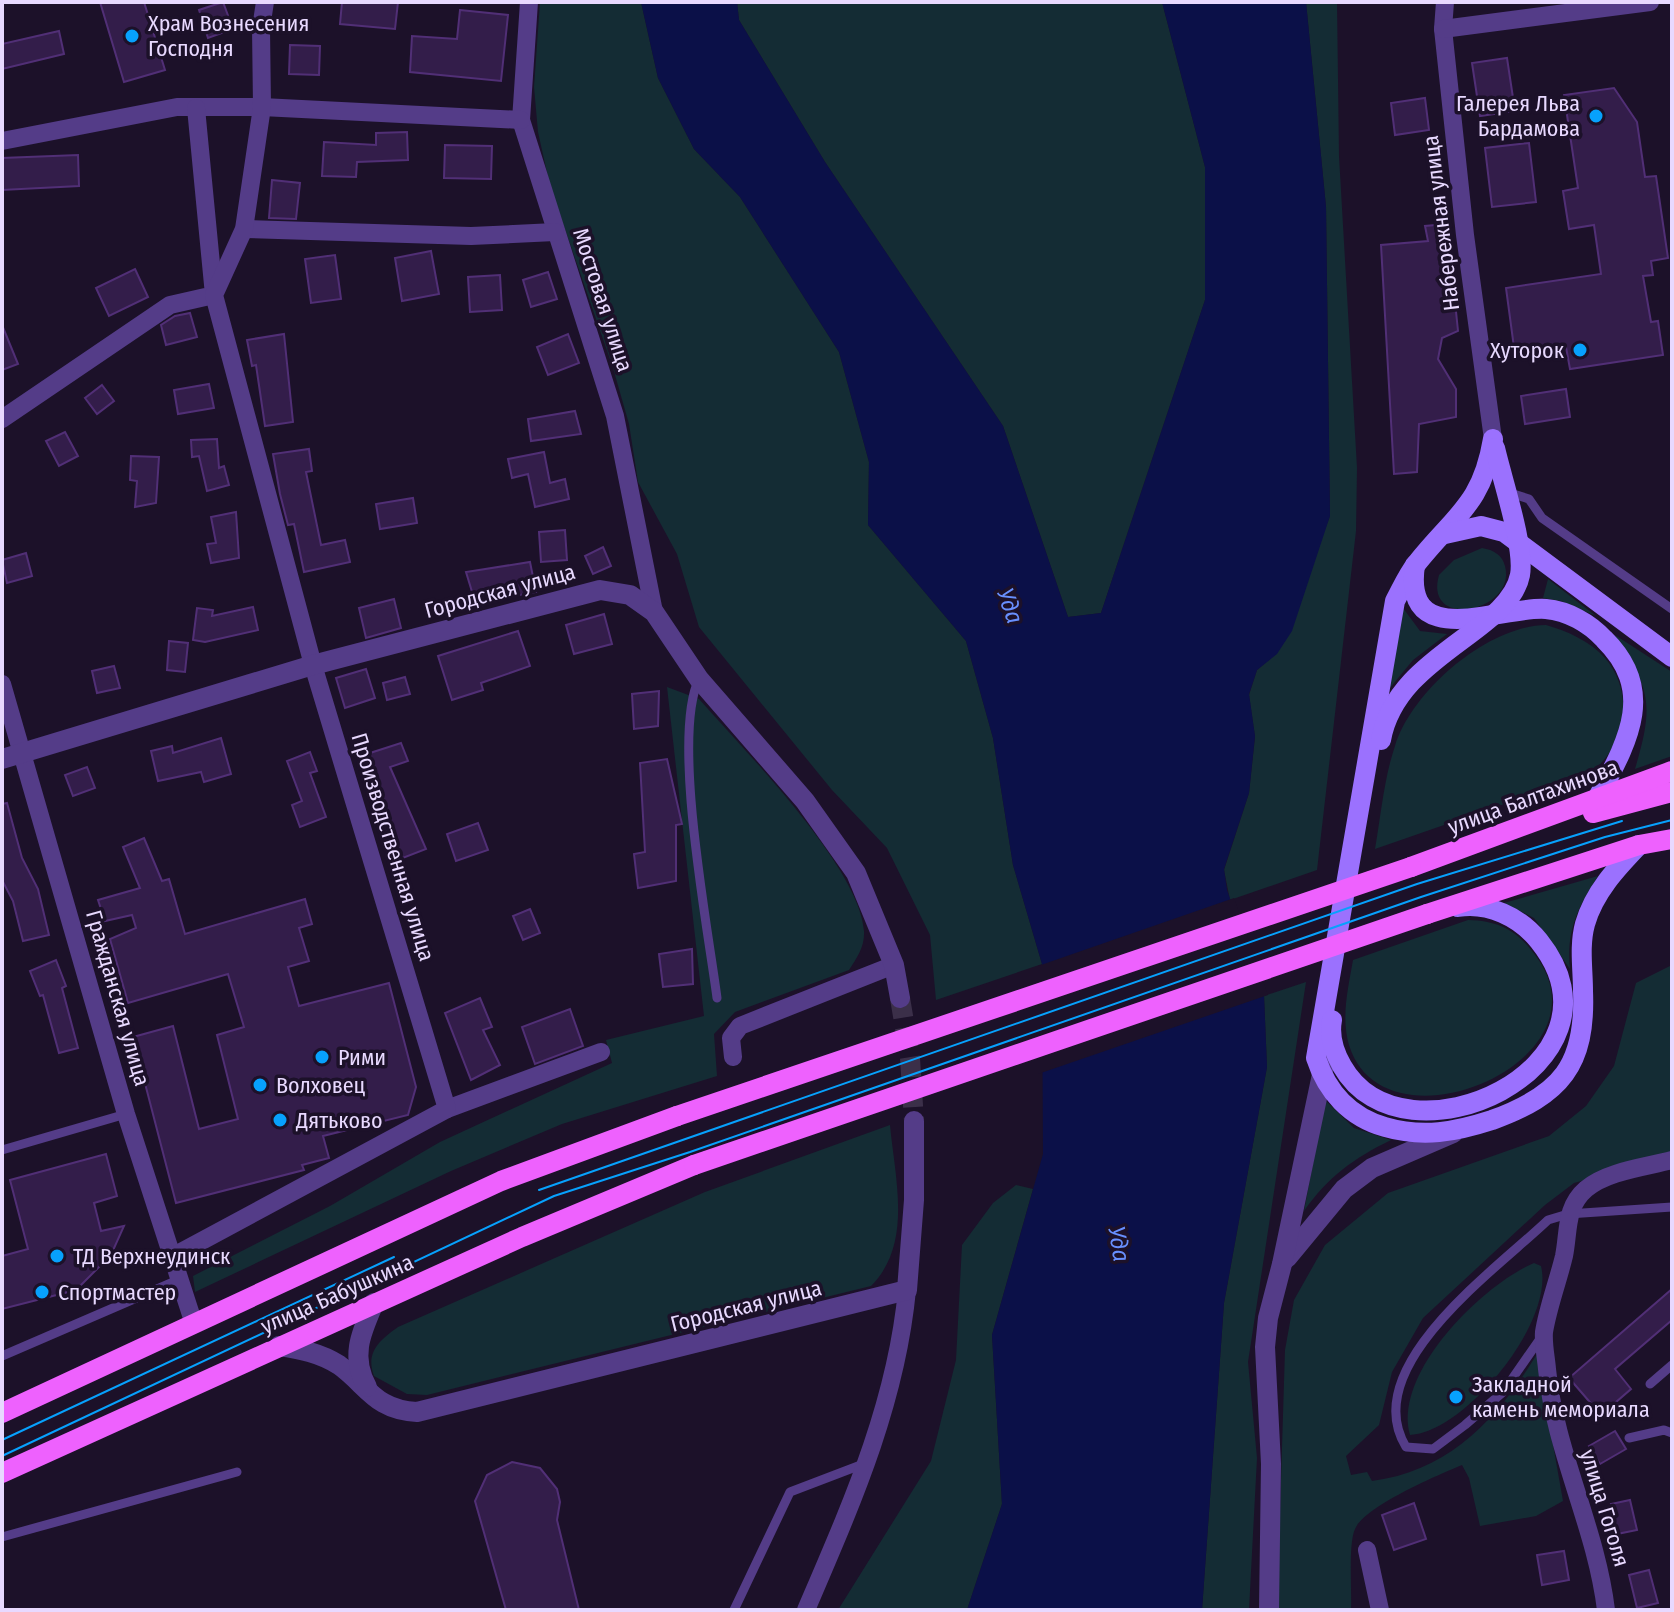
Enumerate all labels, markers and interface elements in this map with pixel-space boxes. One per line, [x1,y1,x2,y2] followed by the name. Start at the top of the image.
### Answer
[148,10,309,62] place label: Храм Вознесения Господня
[123,27,141,45] marker: Храм Вознесения Господня
[1456,90,1580,142] place label: Галерея Льва Бардамова
[1587,107,1605,125] marker: Галерея Льва Бардамова
[1417,134,1465,312] street label: Набережная улица
[567,225,639,375] street label: Мостовая улица
[1490,337,1565,364] place label: Хуторок
[1571,341,1589,359] marker: Хуторок
[422,558,578,624] street label: Городская улица
[991,585,1029,627] water label: Уда
[345,730,441,964] street label: Производственная улица
[1444,754,1622,840] street label: улица Балтахинова
[80,907,156,1089] street label: Гражданская улица
[338,1044,386,1071] place label: Рими
[313,1048,331,1066] marker: Рими
[276,1072,366,1099] place label: Волховец
[251,1076,269,1094] marker: Волховец
[295,1107,383,1134] place label: Дятьково
[271,1111,289,1129] marker: Дятьково
[1102,1224,1136,1264] water label: Уда
[73,1243,231,1270] place label: ТД Верхнеудинск
[48,1247,66,1265] marker: ТД Верхнеудинск
[257,1248,417,1340] street label: улица Бабушкина
[668,1274,824,1338] street label: Городская улица
[58,1279,176,1306] place label: Спортмастер
[33,1283,51,1301] marker: Спортмастер
[1472,1371,1650,1423] place label: Закладной камень мемориала
[1447,1388,1465,1406] marker: Закладной камень мемориала
[1574,1446,1636,1570] street label: улица Гоголя

